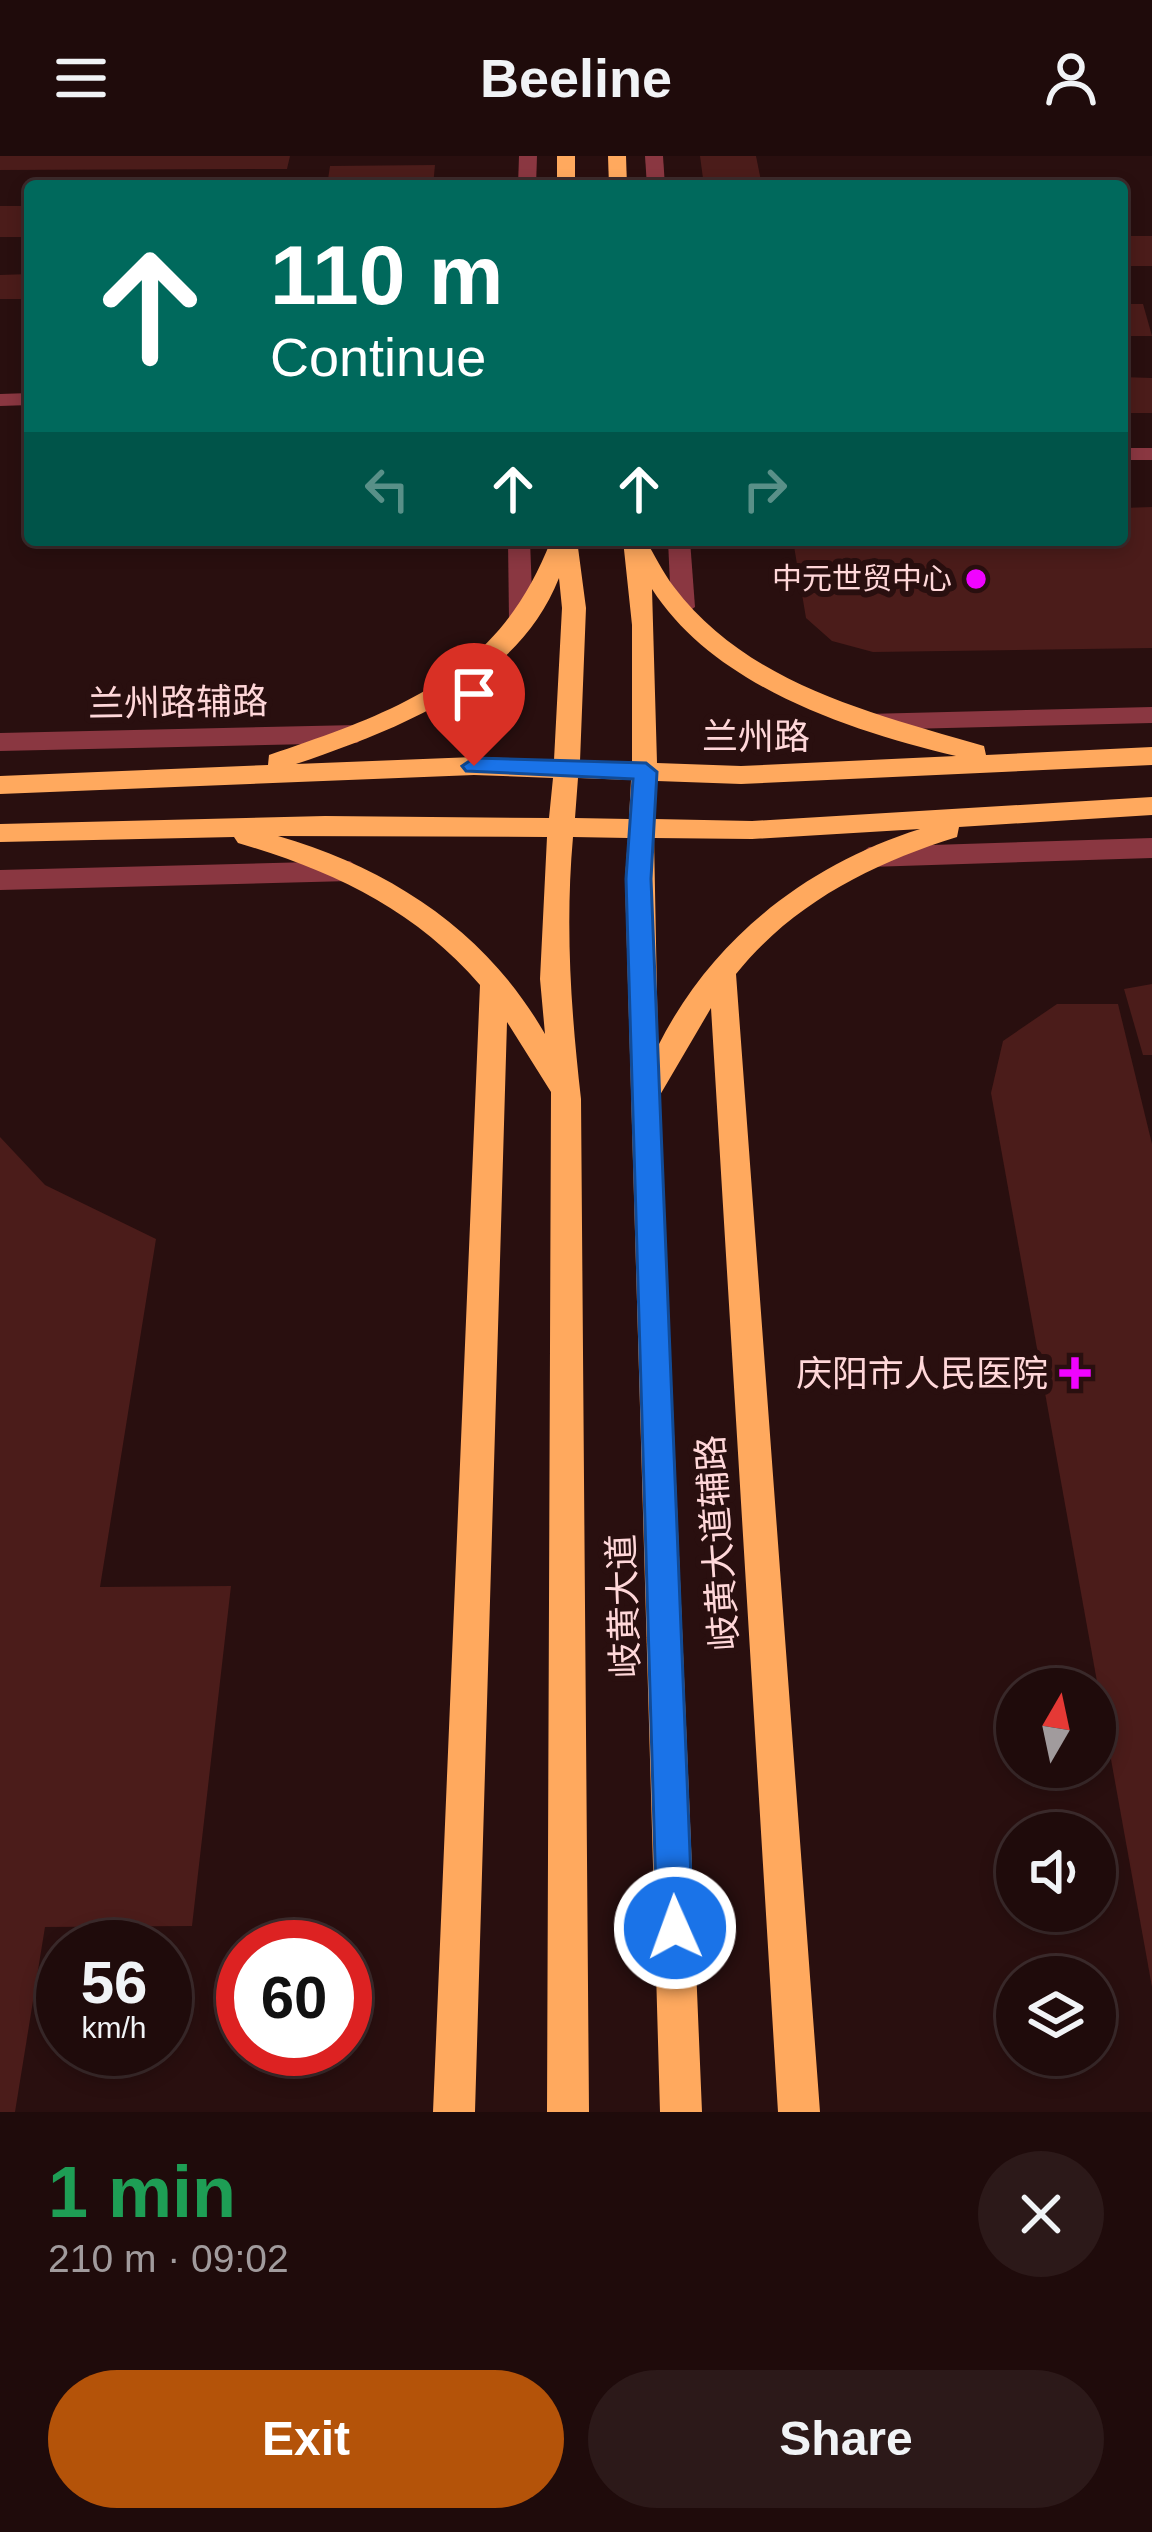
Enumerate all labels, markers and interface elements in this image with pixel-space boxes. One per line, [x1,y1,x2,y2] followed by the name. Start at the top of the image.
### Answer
[48,45,114,111] icon: menu
[1038,45,1104,111] icon: person
[480,48,672,108] text: Beeline
[72,228,228,384] icon: ahead
[270,228,504,322] text: 110 m
[270,327,486,387] text: Continue
[354,456,420,522] icon: left
[480,456,546,522] icon: ahead
[606,456,672,522] icon: ahead
[732,456,798,522] icon: right
[772,562,952,595] place label: 中元世贸中心
[963,566,989,592] marker: 中元世贸中心
[423,643,525,766] pin
[441,661,507,727] icon: arrive
[88,680,268,725] street label: 兰州路辅路
[702,716,810,757] street label: 兰州路
[796,1353,1048,1394] place label: 庆阳市人民医院
[1059,1357,1091,1389] marker: 庆阳市人民医院
[690,1434,745,1652] street label: 岐黄大道辅路
[600,1533,647,1679] street label: 岐黄大道
[996,1668,1116,1788] north arrow
[996,1668,1116,2076] map controls
[996,1812,1116,1932] button: sound
[612,1865,738,1991] position arrow
[216,1920,372,2076] speed limit sign: 60
[81,1949,147,2016] text: 56
[996,1956,1116,2076] button: layers
[81,2011,147,2044] text: km/h
[978,2151,1104,2277] button: close
[48,2152,236,2232] text: 1 min
[48,2237,289,2280] text: 210 m · 09:02
[48,2370,564,2508] button: Exit
[588,2370,1104,2508] button: Share

